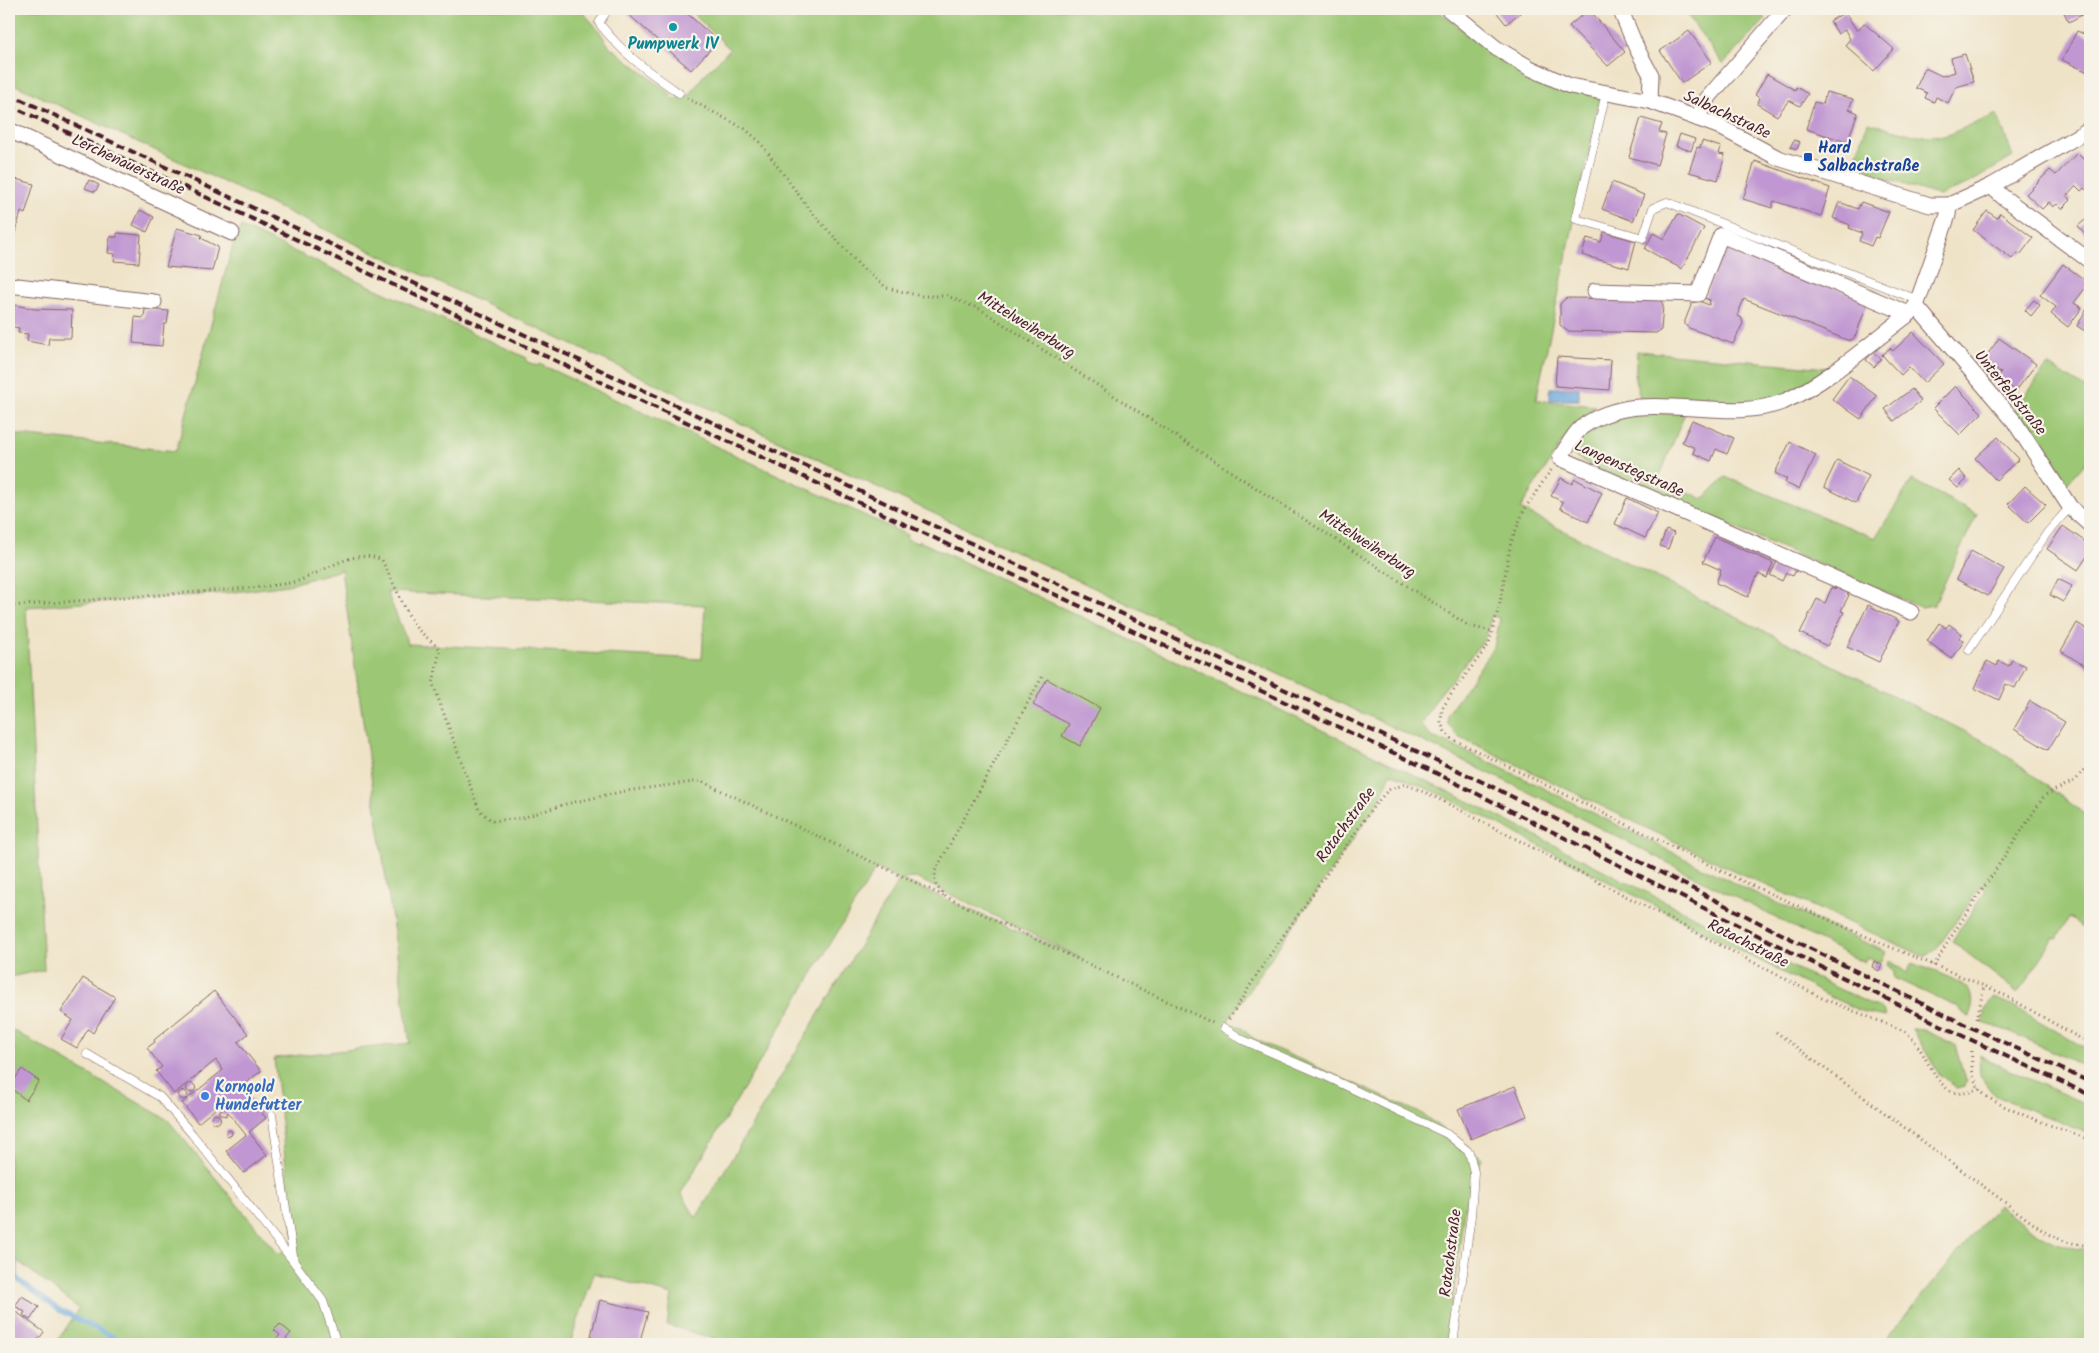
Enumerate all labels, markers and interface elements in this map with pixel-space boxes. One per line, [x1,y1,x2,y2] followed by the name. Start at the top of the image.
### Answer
[667,21,679,33] marker: Pumpwerk IV
[628,32,720,57] place label: Pumpwerk IV
[1679,84,1775,146] street label: Salbachstraße
[67,128,189,202] street label: Lerchenauerstraße
[1818,136,1920,179] place label: Hard Salbachstraße
[1802,151,1814,163] marker: Hard Salbachstraße
[972,285,1080,365] street label: Mittelweiherburg
[1967,345,2053,441] street label: Unterfeldstraße
[1570,434,1688,504] street label: Langenstegstraße
[1313,503,1421,585] street label: Mittelweiherburg
[1310,782,1382,868] street label: Rotachstraße
[1703,913,1793,975] street label: Rotachstraße
[215,1075,302,1118] place label: Korngold Hundefutter
[199,1090,211,1102] marker: Korngold Hundefutter
[1433,1208,1469,1298] street label: Rotachstraße

